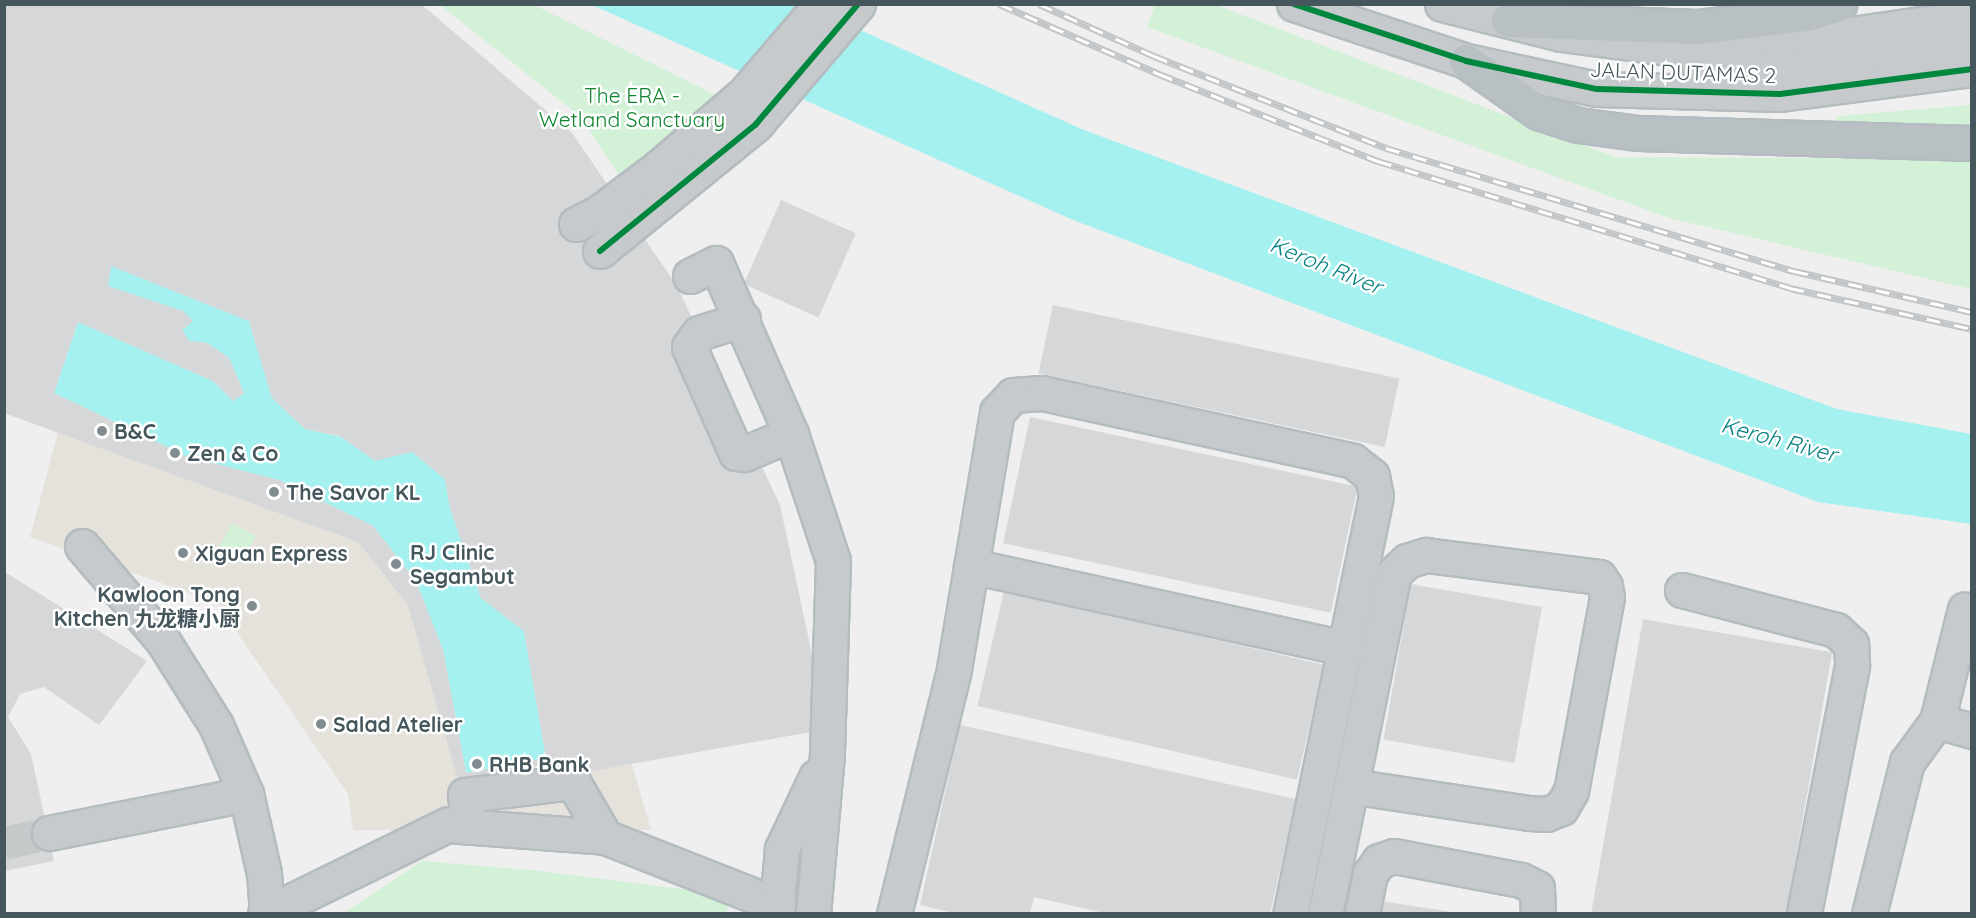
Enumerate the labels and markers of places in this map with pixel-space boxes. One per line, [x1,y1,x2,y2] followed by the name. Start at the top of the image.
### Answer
[114,418,156,444] place label: B&C
[95,424,109,438] marker: B&C
[187,440,278,466] place label: Zen & Co
[168,446,182,460] marker: Zen & Co
[286,479,421,505] place label: The Savor KL
[267,485,281,499] marker: The Savor KL
[410,539,515,589] place label: RJ Clinic Segambut
[195,540,348,566] place label: Xiguan Express
[176,546,190,560] marker: Xiguan Express
[387,555,405,573] marker: RJ Clinic Segambut
[54,581,240,631] place label: Kawloon Tong Kitchen 九龙糖小厨
[245,599,259,613] marker: Kawloon Tong Kitchen 九龙糖小厨
[333,711,463,737] place label: Salad Atelier
[314,717,328,731] marker: Salad Atelier
[489,751,590,777] place label: RHB Bank
[470,757,484,771] marker: RHB Bank

